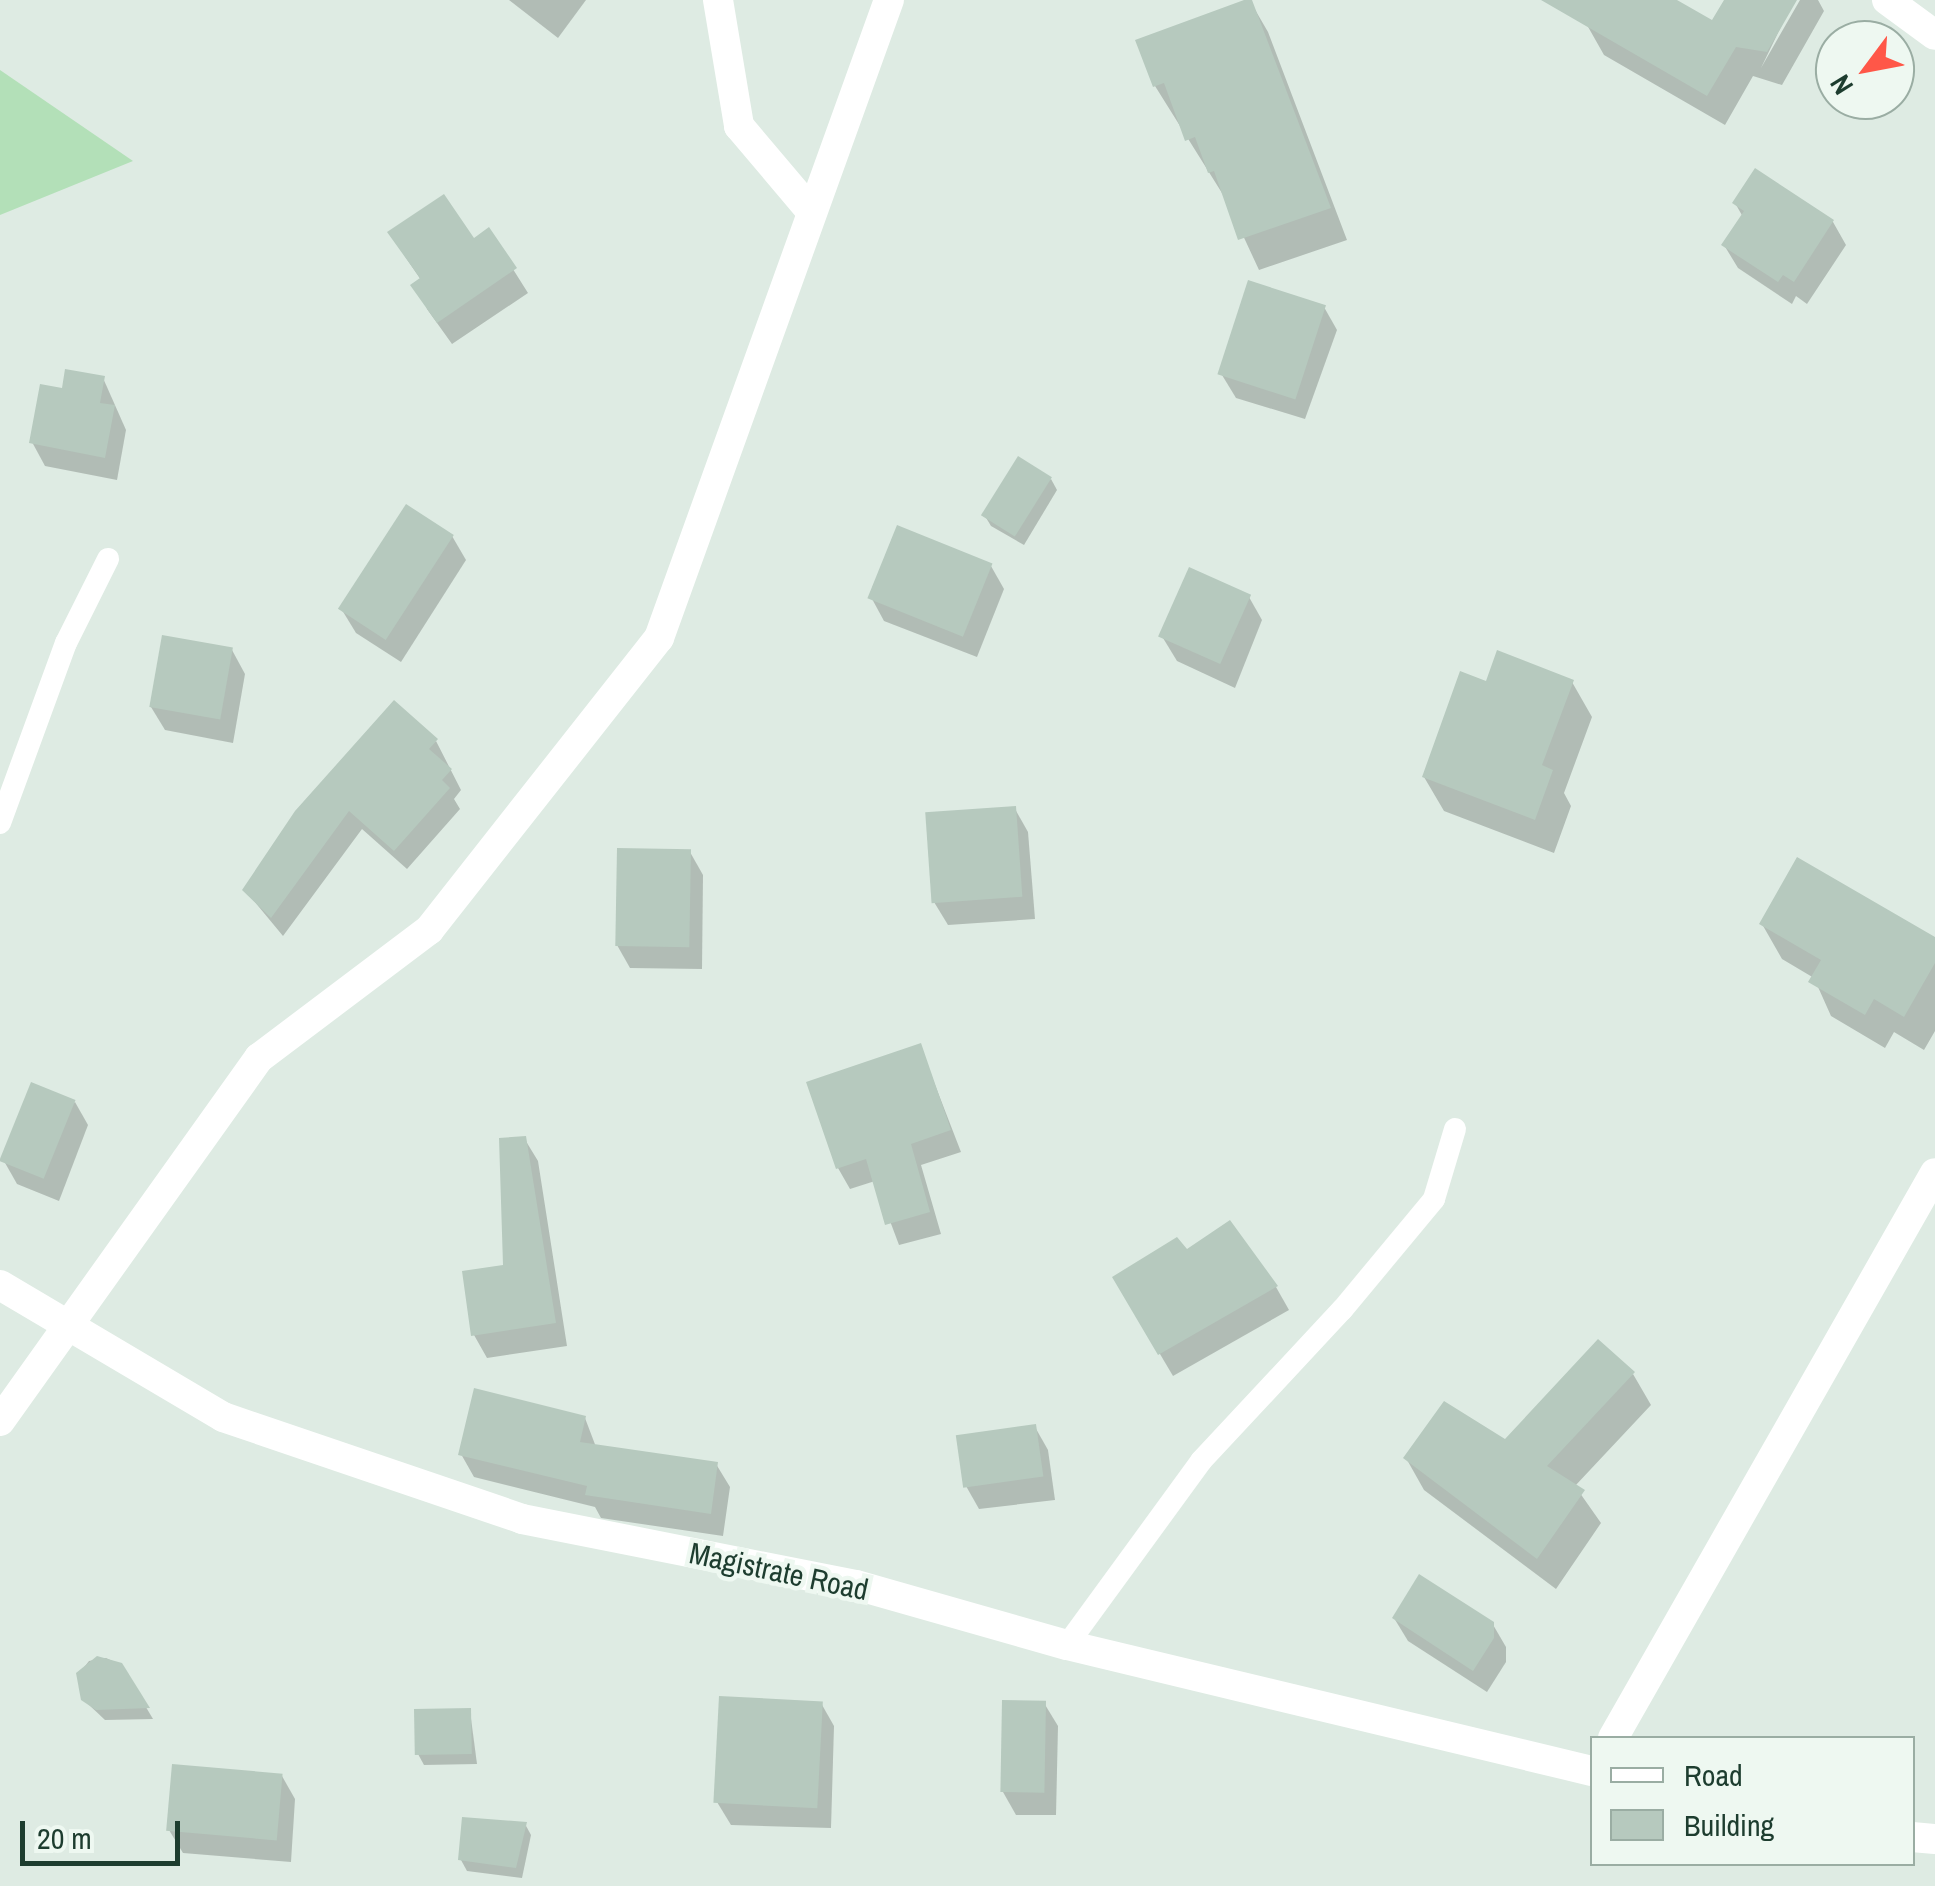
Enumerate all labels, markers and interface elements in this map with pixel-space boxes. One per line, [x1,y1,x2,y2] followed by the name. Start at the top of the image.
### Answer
[1815,20,1915,120] north arrow
[1821,68,1862,102] text: N
[686,1534,872,1608] street label: Magistrate Road
[1590,1736,1915,1866] legend
[1684,1755,1743,1795] text: Road
[25,1801,185,1863] scale bar
[1684,1805,1774,1845] text: Building
[37,1818,92,1858] text: 20 m

